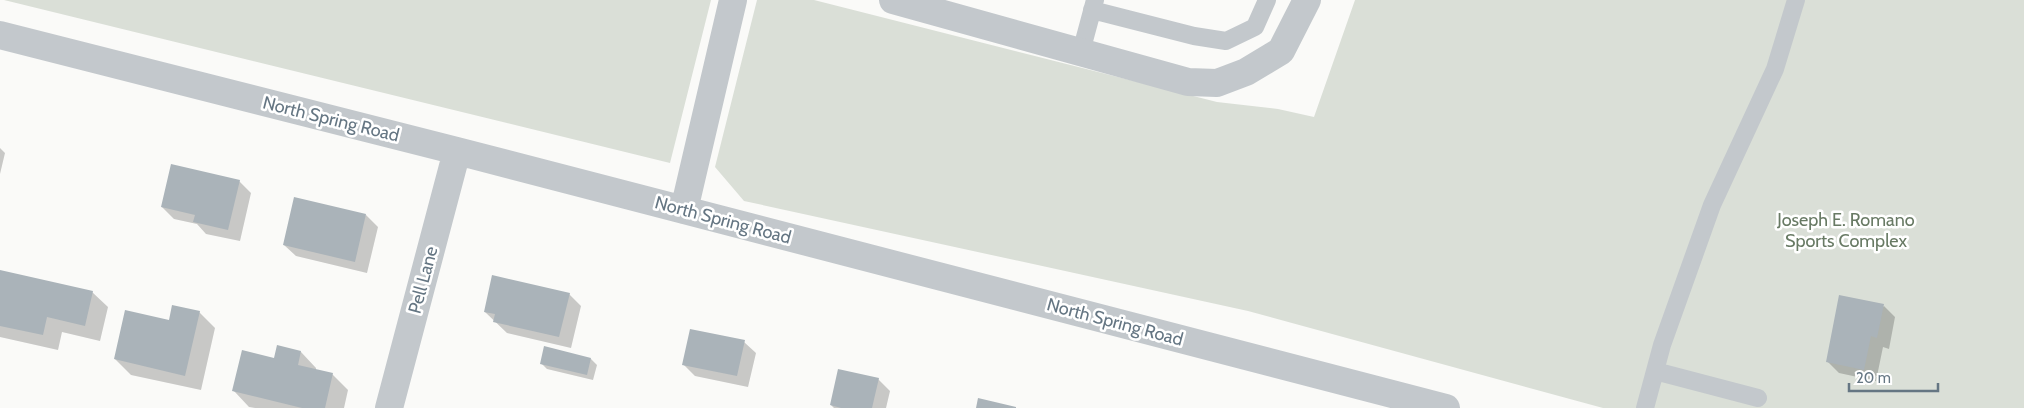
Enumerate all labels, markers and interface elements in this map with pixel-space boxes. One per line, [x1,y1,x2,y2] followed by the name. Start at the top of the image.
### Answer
[260,91,402,147] street label: North Spring Road
[653,191,793,249] street label: North Spring Road
[1776,209,1915,252] park label: Joseph E. Romano Sports Complex
[403,244,443,316] street label: Pell Lane
[1045,293,1185,351] street label: North Spring Road
[1849,360,1938,392] scale bar
[1856,369,1891,387] text: 20 m

